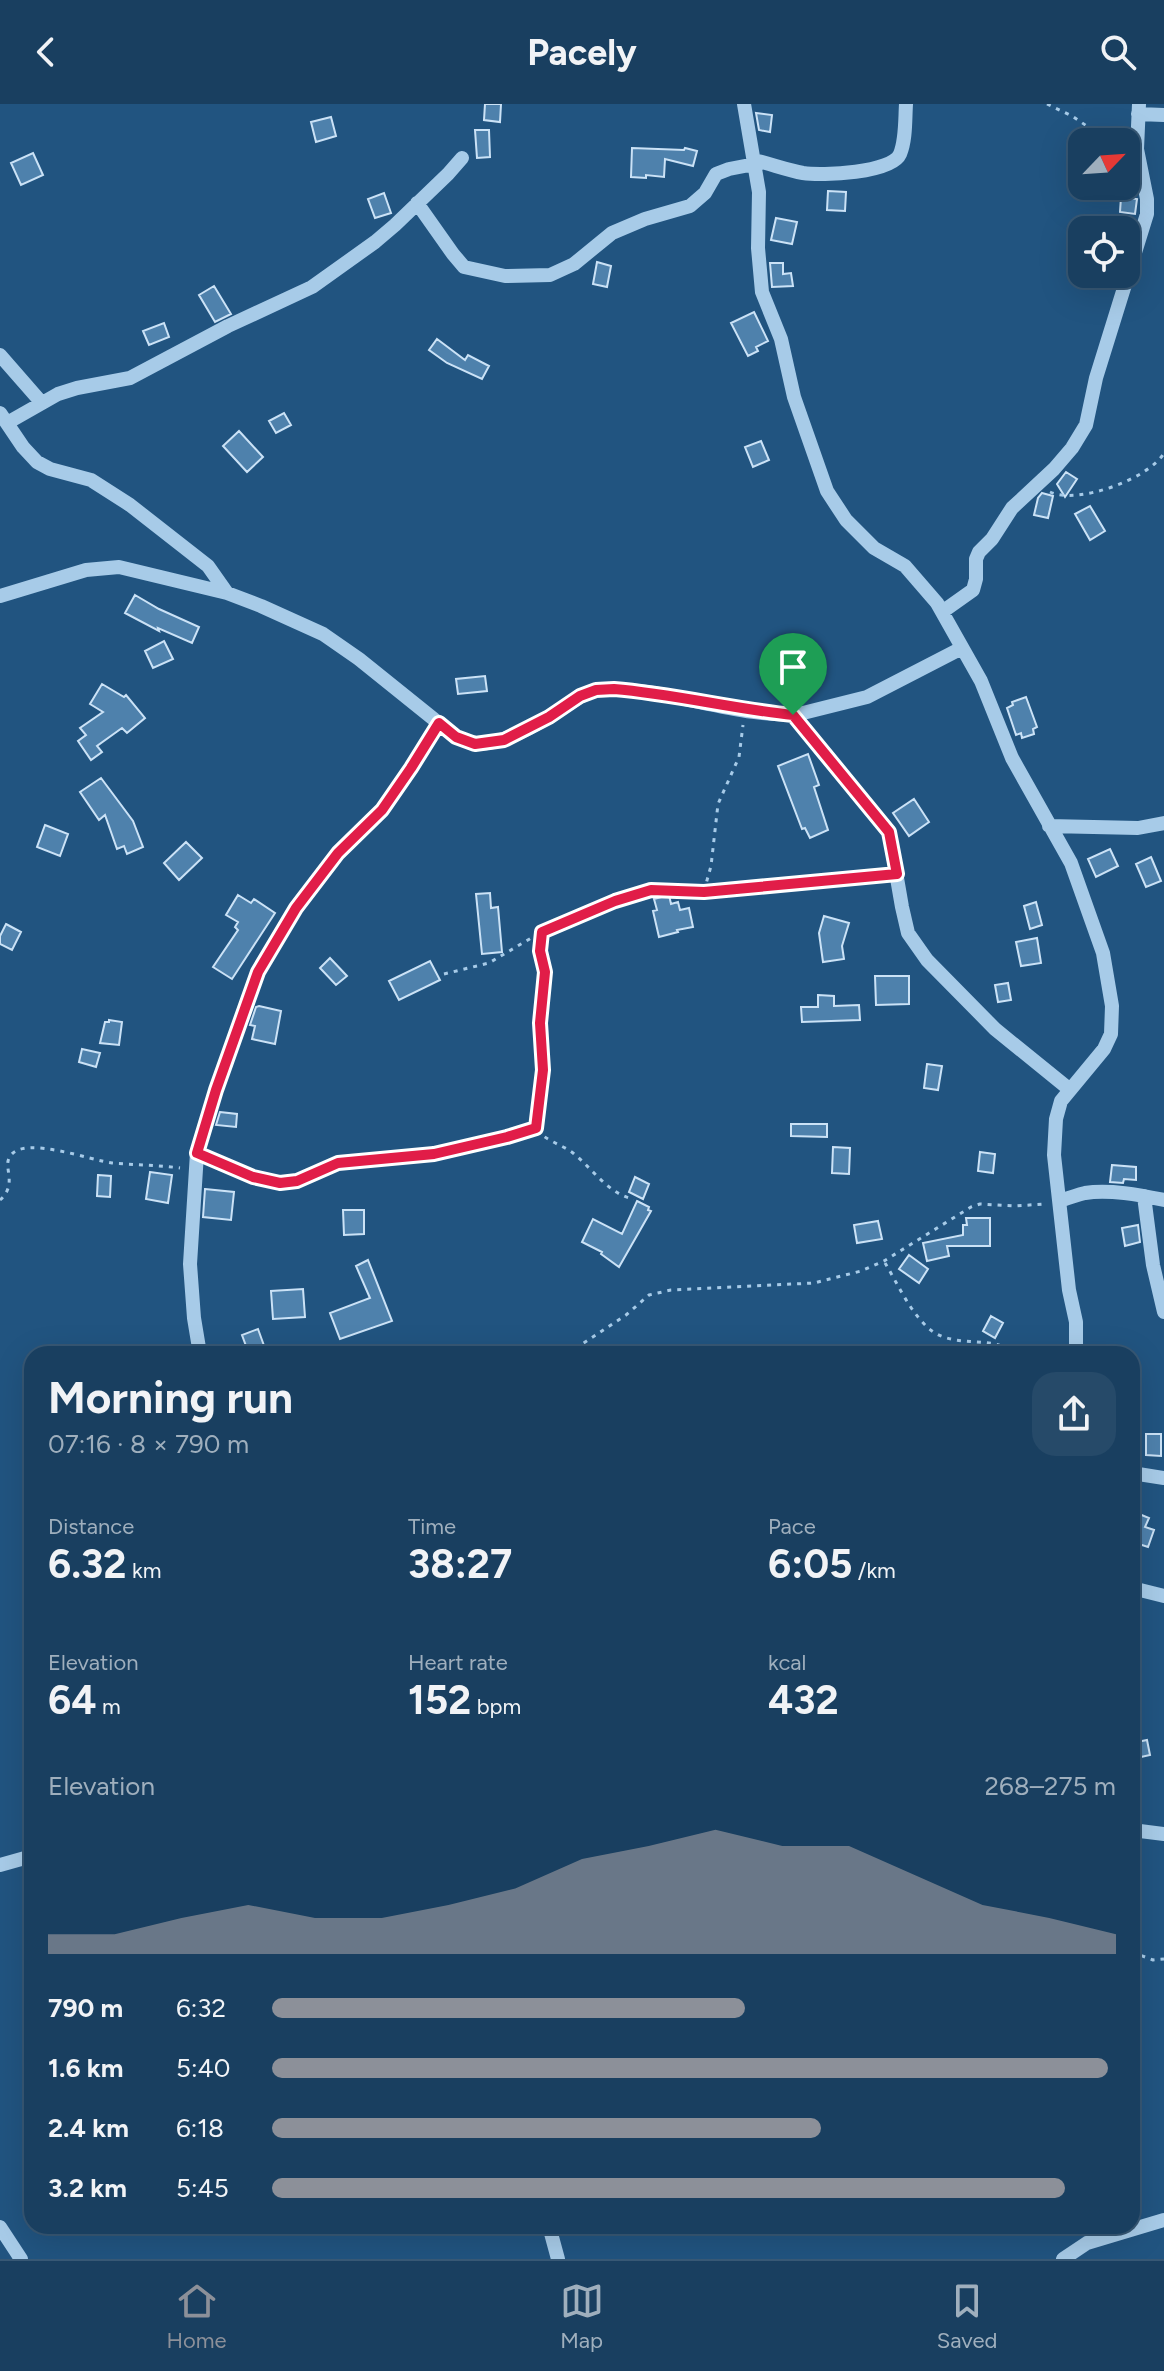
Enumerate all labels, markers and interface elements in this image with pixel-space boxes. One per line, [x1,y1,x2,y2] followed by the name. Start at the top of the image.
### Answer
[24,30,68,74] icon: back
[1096,30,1140,74] icon: search
[527,31,637,74] text: Pacely
[1068,128,1140,200] north arrow
[1068,128,1140,288] map controls
[1068,216,1140,288] button: locate
[759,633,827,715] pin
[771,645,815,689] icon: arrive
[48,1371,293,1424] text: Morning run
[1032,1372,1116,1456] button: share
[48,1428,249,1460] text: 07:16 · 8 × 790 m
[48,1513,134,1540] text: Distance
[408,1513,456,1540] text: Time
[768,1513,816,1540] text: Pace
[48,1540,127,1588] text: 6.32
[408,1540,512,1588] text: 38:27
[768,1540,852,1588] text: 6:05
[127,1557,161,1584] text: km
[852,1557,896,1584] text: /km
[48,1649,138,1676] text: Elevation
[408,1649,508,1676] text: Heart rate
[768,1649,806,1676] text: kcal
[48,1676,97,1724] text: 64
[408,1676,471,1724] text: 152
[768,1676,839,1724] text: 432
[97,1693,121,1720] text: m
[471,1693,521,1720] text: bpm
[48,1770,155,1802] text: Elevation
[984,1770,1116,1802] text: 268–275 m
[48,1992,123,2024] text: 790 m
[176,1992,226,2024] text: 6:32
[48,2052,123,2084] text: 1.6 km
[176,2052,230,2084] text: 5:40
[48,2112,129,2144] text: 2.4 km
[176,2112,224,2144] text: 6:18
[48,2172,127,2204] text: 3.2 km
[176,2172,229,2204] text: 5:45
[167,2279,227,2354] tab: Home
[560,2279,604,2354] tab: Map
[937,2279,997,2354] tab: Saved

